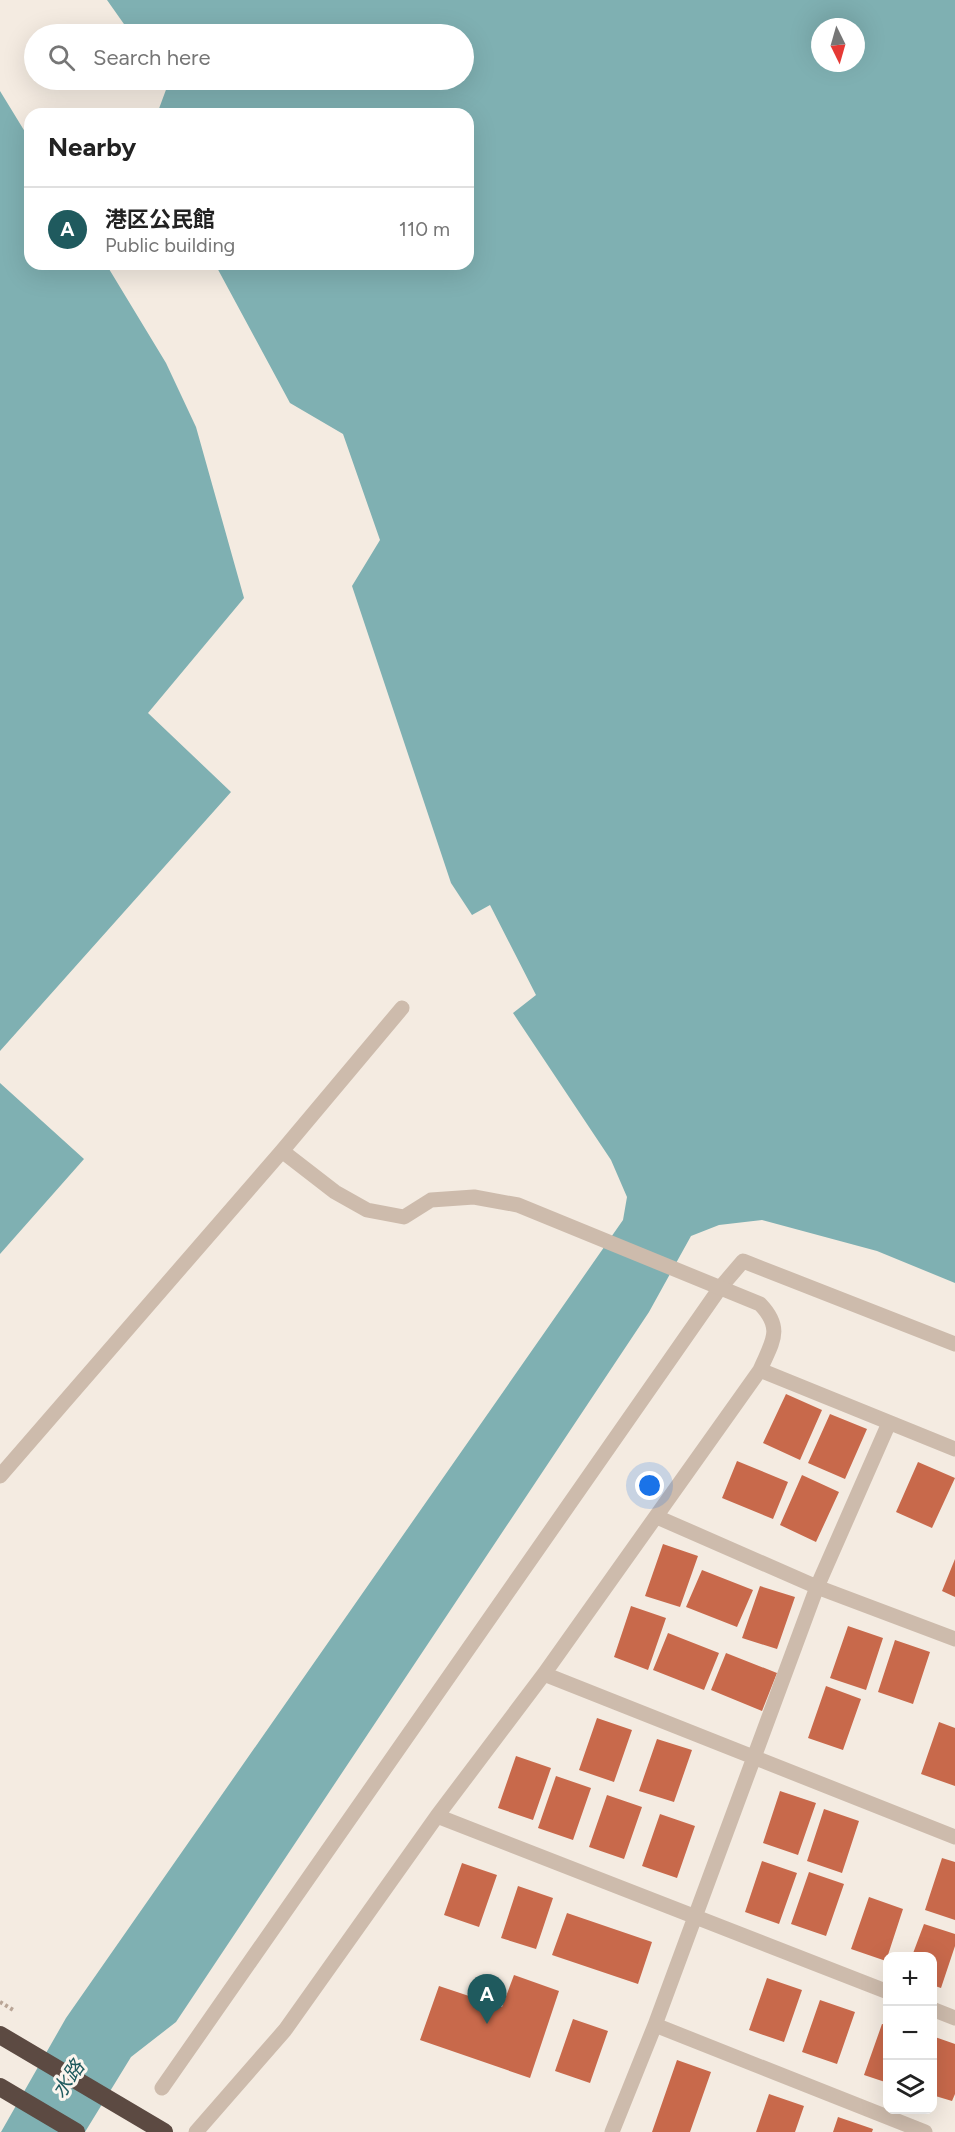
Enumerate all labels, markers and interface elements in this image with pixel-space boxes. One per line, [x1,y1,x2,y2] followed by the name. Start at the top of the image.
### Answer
[811,18,865,72] north arrow
[24,24,474,90] search box
[45,41,78,74] icon: search
[93,44,211,71] text: Search here
[48,131,136,163] text: Nearby
[105,206,215,233] text: 港区公民館
[60,217,75,241] text: A
[399,217,450,241] text: 110 m
[105,233,235,257] text: Public building
[635,1471,664,1500] your location
[883,1952,937,2114] map controls
[883,1952,937,2006] button: +
[468,1974,506,2024] pin: A
[883,2006,937,2060] button: −
[47,2054,90,2102] water label: 水路
[883,2060,937,2114] button: layers

